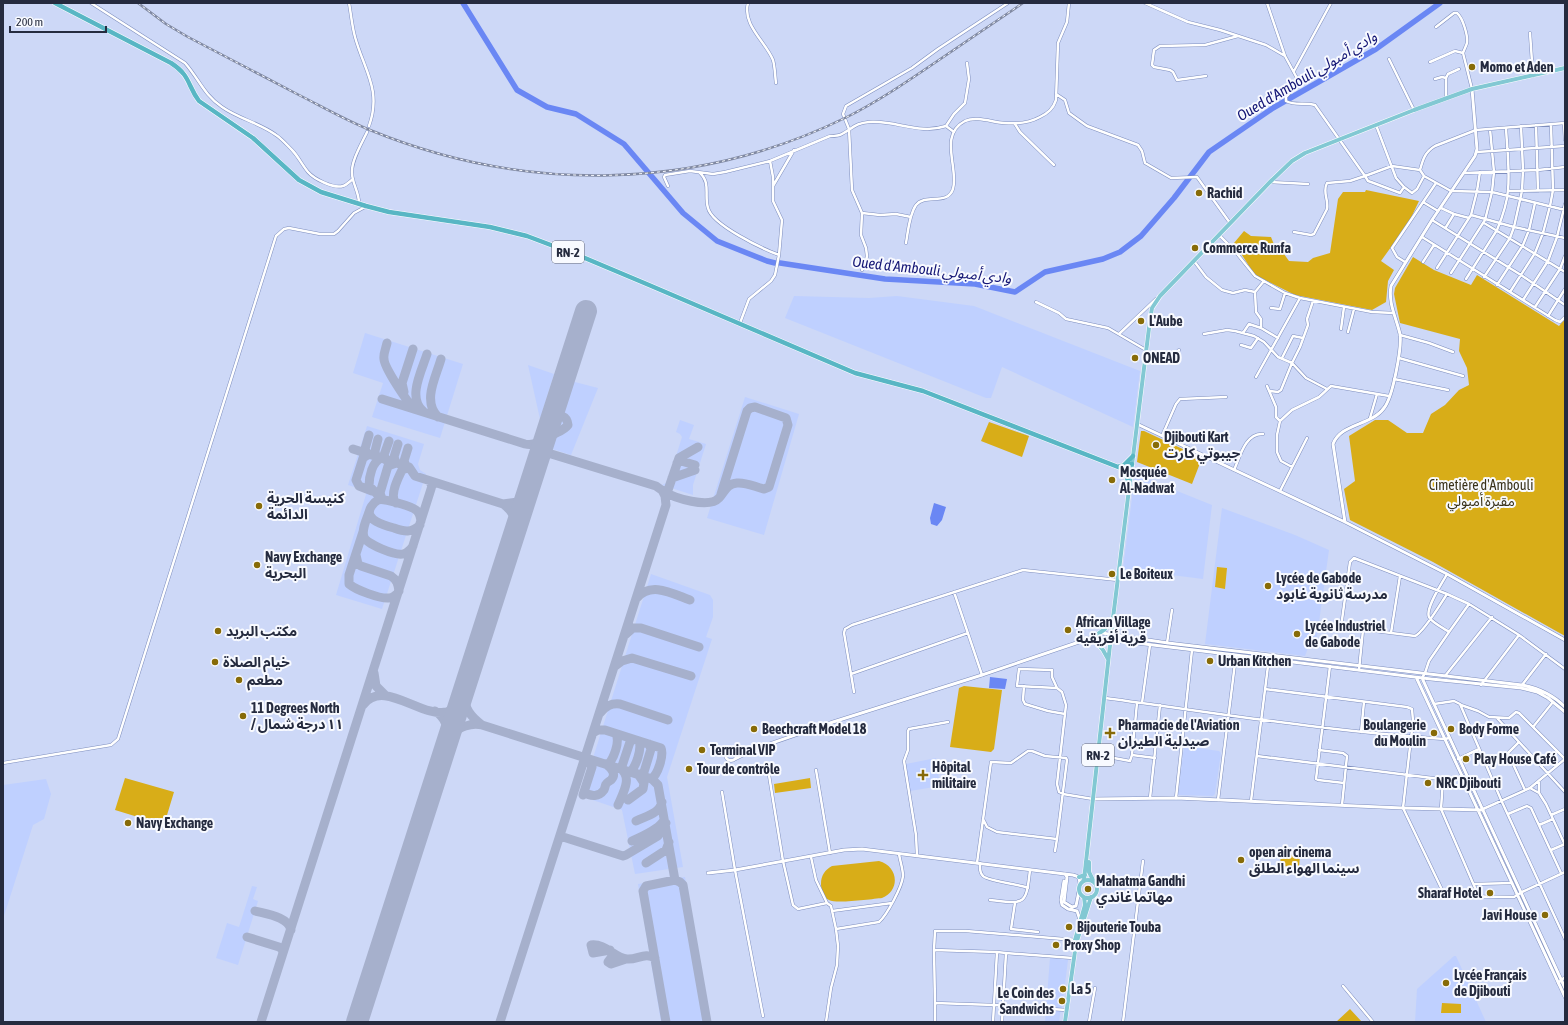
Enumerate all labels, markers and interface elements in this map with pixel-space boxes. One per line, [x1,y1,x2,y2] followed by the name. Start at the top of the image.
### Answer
[10,8,106,34] scale bar
[16,15,43,29] text: 200 m
[1233,26,1382,127] water label: Oued d'Ambouli وادي أمبولي
[1480,59,1554,75] place label: Momo et Aden
[1467,62,1477,72] marker: Momo et Aden
[1207,185,1243,201] place label: Rachid
[1194,188,1204,198] marker: Rachid
[1203,240,1291,256] place label: Commerce Runfa
[552,241,584,263] road number: RN-2
[1190,243,1200,253] marker: Commerce Runfa
[851,252,1013,290] water label: Oued d'Ambouli وادي أمبولي
[1149,313,1183,329] place label: L'Aube
[1136,316,1146,326] marker: L'Aube
[1143,350,1180,366] place label: ONEAD
[1130,353,1140,363] marker: ONEAD
[1164,429,1240,464] place label: Djibouti Kart جيبوتي كارت
[1151,440,1161,450] marker: Djibouti Kart جيبوتي كارت
[1119,464,1174,496] place label: Mosquée Al-Nadwat
[1107,475,1117,485] marker: Mosquée Al-Nadwat
[1429,477,1533,512] park label: Cimetière d'Ambouli مقبرة أمبولي
[267,490,345,522] place label: كنيسة الحرية الدائمة
[254,501,264,511] marker: كنيسة الحرية الدائمة
[265,549,342,582] place label: Navy Exchange البحرية
[252,560,262,570] marker: Navy Exchange البحرية
[1120,566,1173,582] place label: Le Boiteux
[1107,569,1117,579] marker: Le Boiteux
[1276,570,1388,603] place label: Lycée de Gabode مدرسة ثانوية غابود
[1263,581,1273,591] marker: Lycée de Gabode مدرسة ثانوية غابود
[1075,614,1151,647] place label: African Village قرية أفريقية
[1305,618,1386,650] place label: Lycée Industriel de Gabode
[226,623,297,640] place label: مكتب البريد
[1063,625,1073,635] marker: African Village قرية أفريقية
[213,626,223,636] marker: مكتب البريد
[1292,629,1302,639] marker: Lycée Industriel de Gabode
[1218,653,1292,669] place label: Urban Kitchen
[223,654,290,673] place label: خيام الصلاة
[1205,656,1215,666] marker: Urban Kitchen
[210,657,220,667] marker: خيام الصلاة
[247,672,283,691] place label: مطعم
[234,675,244,685] marker: مطعم
[251,700,343,733] place label: 11 Degrees North / ١١ درجة شمال
[238,711,248,721] marker: 11 Degrees North / ١١ درجة شمال
[1118,717,1240,750] place label: Pharmacie de l'Aviation صيدلية الطيران
[1363,717,1426,749] place label: Boulangerie du Moulin
[762,721,867,737] place label: Beechcraft Model 18
[1459,721,1519,737] place label: Body Forme
[749,724,759,734] marker: Beechcraft Model 18
[1446,724,1456,734] marker: Body Forme
[1105,728,1115,738] marker: Pharmacie de l'Aviation صيدلية الطيران
[1429,728,1439,738] marker: Boulangerie du Moulin
[710,742,775,758] place label: Terminal VIP
[1082,744,1114,766] road number: RN-2
[697,745,707,755] marker: Terminal VIP
[1474,751,1557,767] place label: Play House Café
[1461,754,1471,764] marker: Play House Café
[932,759,976,791] place label: Hôpital militaire
[697,761,780,777] place label: Tour de contrôle
[684,764,694,774] marker: Tour de contrôle
[917,769,929,781] marker: Hôpital militaire
[1436,775,1501,791] place label: NRC Djibouti
[1423,778,1433,788] marker: NRC Djibouti
[136,815,213,831] place label: Navy Exchange
[123,818,133,828] marker: Navy Exchange
[1249,844,1360,877] place label: open air cinema سينما الهواء الطلق
[1236,855,1246,865] marker: open air cinema سينما الهواء الطلق
[1096,873,1185,908] place label: Mahatma Gandhi مهاتما غاندي
[1083,884,1093,894] marker: Mahatma Gandhi مهاتما غاندي
[1418,885,1482,901] place label: Sharaf Hotel
[1485,888,1495,898] marker: Sharaf Hotel
[1481,907,1537,923] place label: Javi House
[1540,910,1550,920] marker: Javi House
[1077,919,1162,935] place label: Bijouterie Touba
[1064,922,1074,932] marker: Bijouterie Touba
[1064,937,1121,953] place label: Proxy Shop
[1051,940,1061,950] marker: Proxy Shop
[1454,967,1527,999] place label: Lycée Français de Djibouti
[1441,978,1451,988] marker: Lycée Français de Djibouti
[1071,981,1092,997] place label: La 5
[1058,984,1068,994] marker: La 5
[998,985,1054,1017] place label: Le Coin des Sandwichs
[1057,996,1067,1006] marker: Le Coin des Sandwichs

